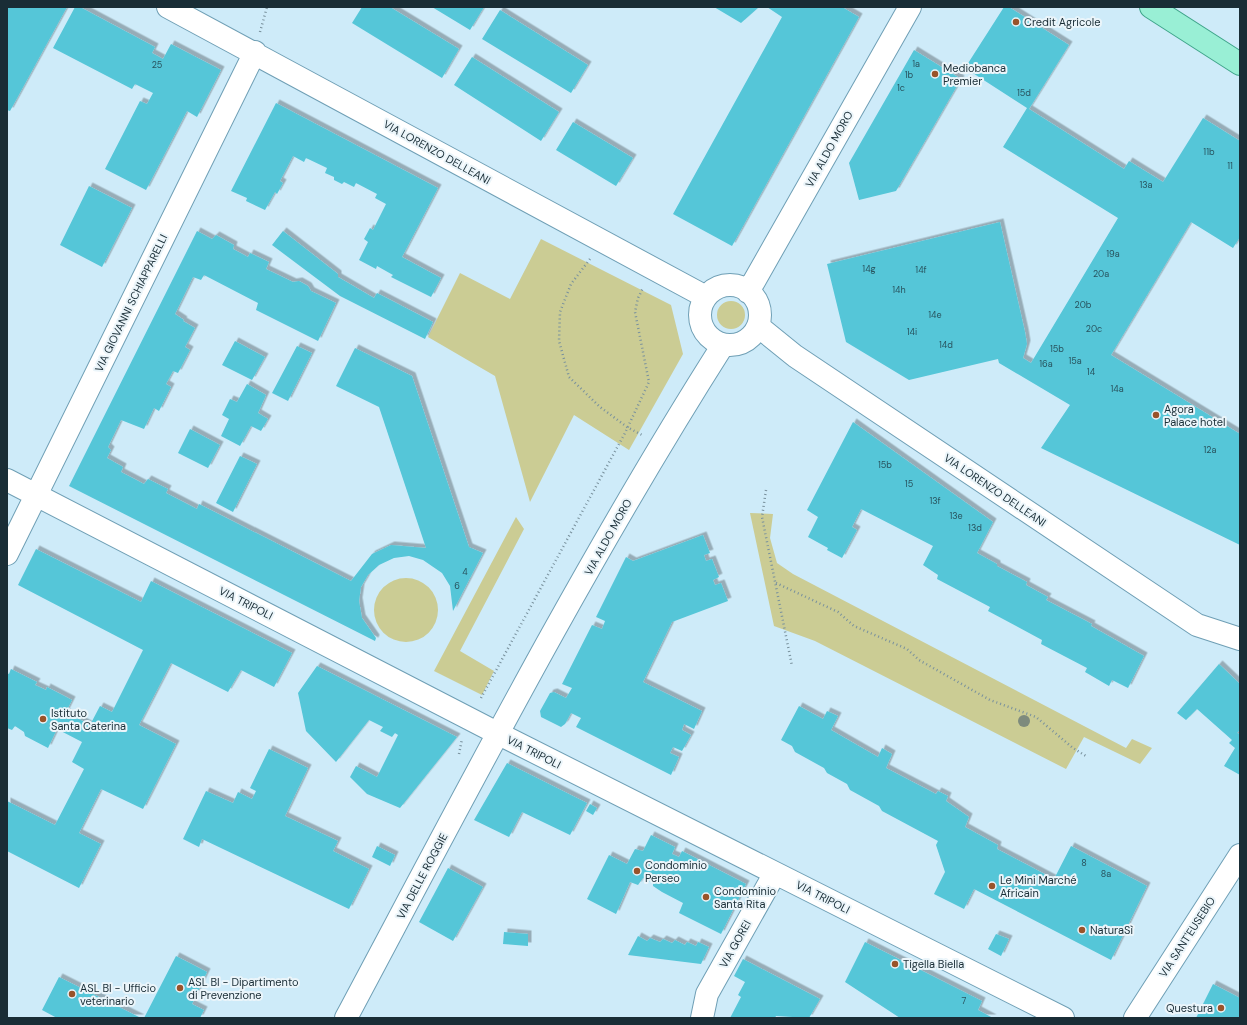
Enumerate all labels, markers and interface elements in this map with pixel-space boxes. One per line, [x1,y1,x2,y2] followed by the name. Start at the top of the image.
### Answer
[1024,15,1100,29] place label: Credit Agricole
[1011,17,1021,27] marker: Credit Agricole
[912,58,920,70] house number: 1a
[152,59,162,71] house number: 25
[943,61,1006,88] place label: Mediobanca Premier
[905,69,914,81] house number: 1b
[930,69,940,79] marker: Mediobanca Premier
[897,82,905,94] house number: 1c
[1017,87,1031,99] house number: 15d
[802,108,856,190] street label: VIA ALDO MORO
[381,117,493,187] street label: VIA LORENZO DELLEANI
[1203,146,1215,158] house number: 11b
[1227,160,1233,172] house number: 11
[1139,179,1153,191] house number: 13a
[92,232,170,374] street label: VIA GIOVANNI SCHIAPPARELLI
[1106,248,1120,260] house number: 19a
[862,263,876,275] house number: 14g
[915,264,927,276] house number: 14f
[1093,268,1109,280] house number: 20a
[892,284,906,296] house number: 14h
[1075,299,1092,311] house number: 20b
[928,309,942,321] house number: 14e
[1086,323,1102,335] house number: 20c
[907,326,917,338] house number: 14i
[939,339,953,351] house number: 14d
[1050,343,1064,355] house number: 15b
[1068,355,1082,367] house number: 15a
[1039,358,1053,370] house number: 16a
[1087,366,1096,378] house number: 14
[1110,383,1124,395] house number: 14a
[1164,402,1226,429] place label: Agora Palace hotel
[1151,410,1161,420] marker: Agora Palace hotel
[1204,444,1217,456] house number: 12a
[941,451,1049,529] street label: VIA LORENZO DELLEANI
[878,459,892,471] house number: 15b
[905,478,913,490] house number: 15
[929,495,941,507] house number: 13f
[581,496,635,578] street label: VIA ALDO MORO
[949,510,963,522] house number: 13e
[968,522,982,534] house number: 13d
[462,566,468,578] house number: 4
[454,580,460,592] house number: 6
[217,583,275,623] street label: VIA TRIPOLI
[51,706,126,733] place label: Istituto Santa Caterina
[38,714,48,724] marker: Istituto Santa Caterina
[505,732,563,772] street label: VIA TRIPOLI
[393,831,451,921] street label: VIA DELLE ROGGIE
[1081,857,1087,869] house number: 8
[645,858,707,885] place label: Condominio Perseo
[632,866,642,876] marker: Condominio Perseo
[1101,868,1111,880] house number: 8a
[1000,873,1076,900] place label: Le Mini Marché Africain
[794,877,852,917] street label: VIA TRIPOLI
[987,881,997,891] marker: Le Mini Marché Africain
[714,884,776,911] place label: Condominio Santa Rita
[701,892,711,902] marker: Condominio Santa Rita
[1156,894,1218,980] street label: VIA SANT'EUSEBIO
[716,918,754,970] street label: VIA GOREI
[1090,923,1133,937] place label: NaturaSì
[1077,925,1087,935] marker: NaturaSì
[903,957,964,971] place label: Tigella Biella
[890,959,900,969] marker: Tigella Biella
[188,975,299,1002] place label: ASL BI - Dipartimento di Prevenzione
[80,981,156,1008] place label: ASL BI - Ufficio veterinario
[175,983,185,993] marker: ASL BI - Dipartimento di Prevenzione
[67,989,77,999] marker: ASL BI - Ufficio veterinario
[962,995,967,1007] house number: 7
[1166,1001,1213,1015] place label: Questura
[1216,1003,1226,1013] marker: Questura

